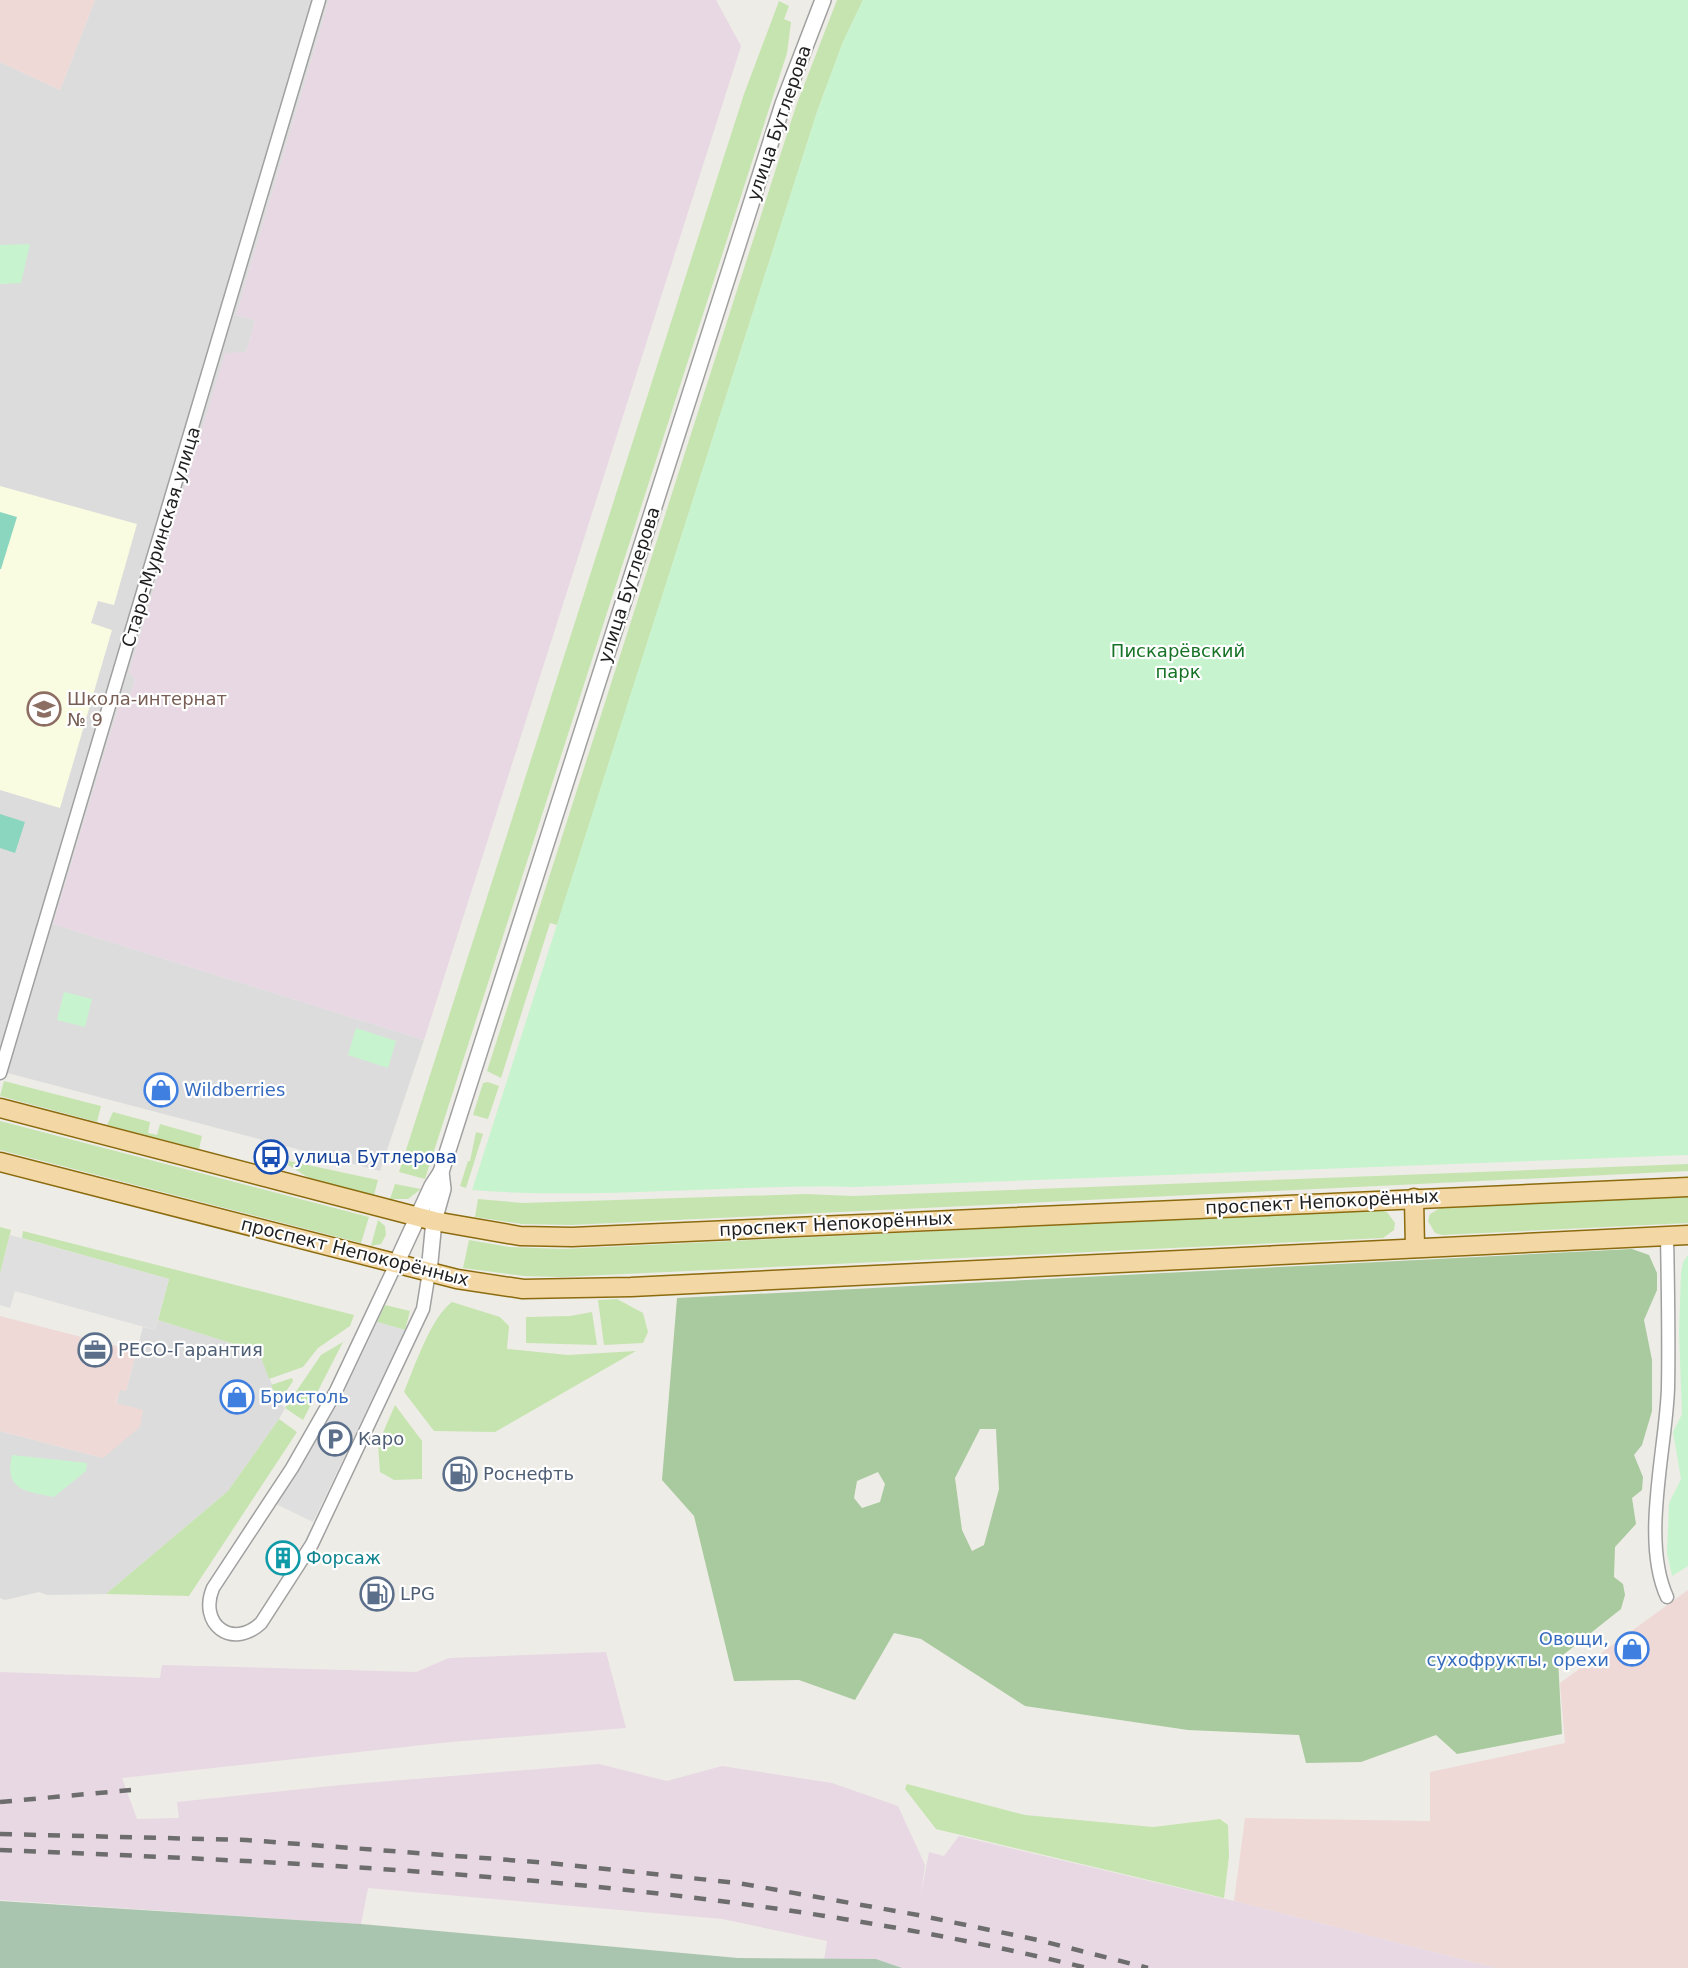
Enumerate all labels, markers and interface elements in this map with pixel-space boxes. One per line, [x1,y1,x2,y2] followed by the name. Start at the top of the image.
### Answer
[742,42,815,203] street label: улица Бутлерова
[117,424,204,650] street label: Старо-Муринская улица
[593,504,664,666] street label: улица Бутлерова
[1111,640,1245,682] park label: Пискарёвский парк
[67,688,227,730] place label: Школа-интернат № 9
[26,691,62,727] school or university icon: Школа-интернат № 9
[143,1072,179,1108] shop icon: Wildberries
[184,1079,285,1100] place label: Wildberries
[253,1139,289,1175] bus stop icon: улица Бутлерова
[294,1146,457,1167] place label: улица Бутлерова
[1204,1185,1440,1218] street label: проспект Непокорённых
[718,1207,954,1240] street label: проспект Непокорённых
[239,1213,472,1290] street label: проспект Непокорённых
[77,1332,113,1368] office icon: РЕСО-Гарантия
[118,1339,263,1360] place label: РЕСО-Гарантия
[219,1379,255,1415] shop icon: Бристоль
[260,1386,349,1407] place label: Бристоль
[317,1421,353,1457] parking icon: Каро
[358,1428,404,1449] place label: Каро
[442,1456,478,1492] fuel station icon: Роснефть
[483,1463,574,1484] place label: Роснефть
[265,1540,301,1576] building icon: Форсаж
[306,1547,381,1568] place label: Форсаж
[359,1576,395,1612] fuel station icon: LPG
[400,1583,435,1604] place label: LPG
[1426,1628,1609,1670] place label: Овощи, сухофрукты, орехи
[1614,1631,1650,1667] shop icon: Овощи, сухофрукты, орехи

